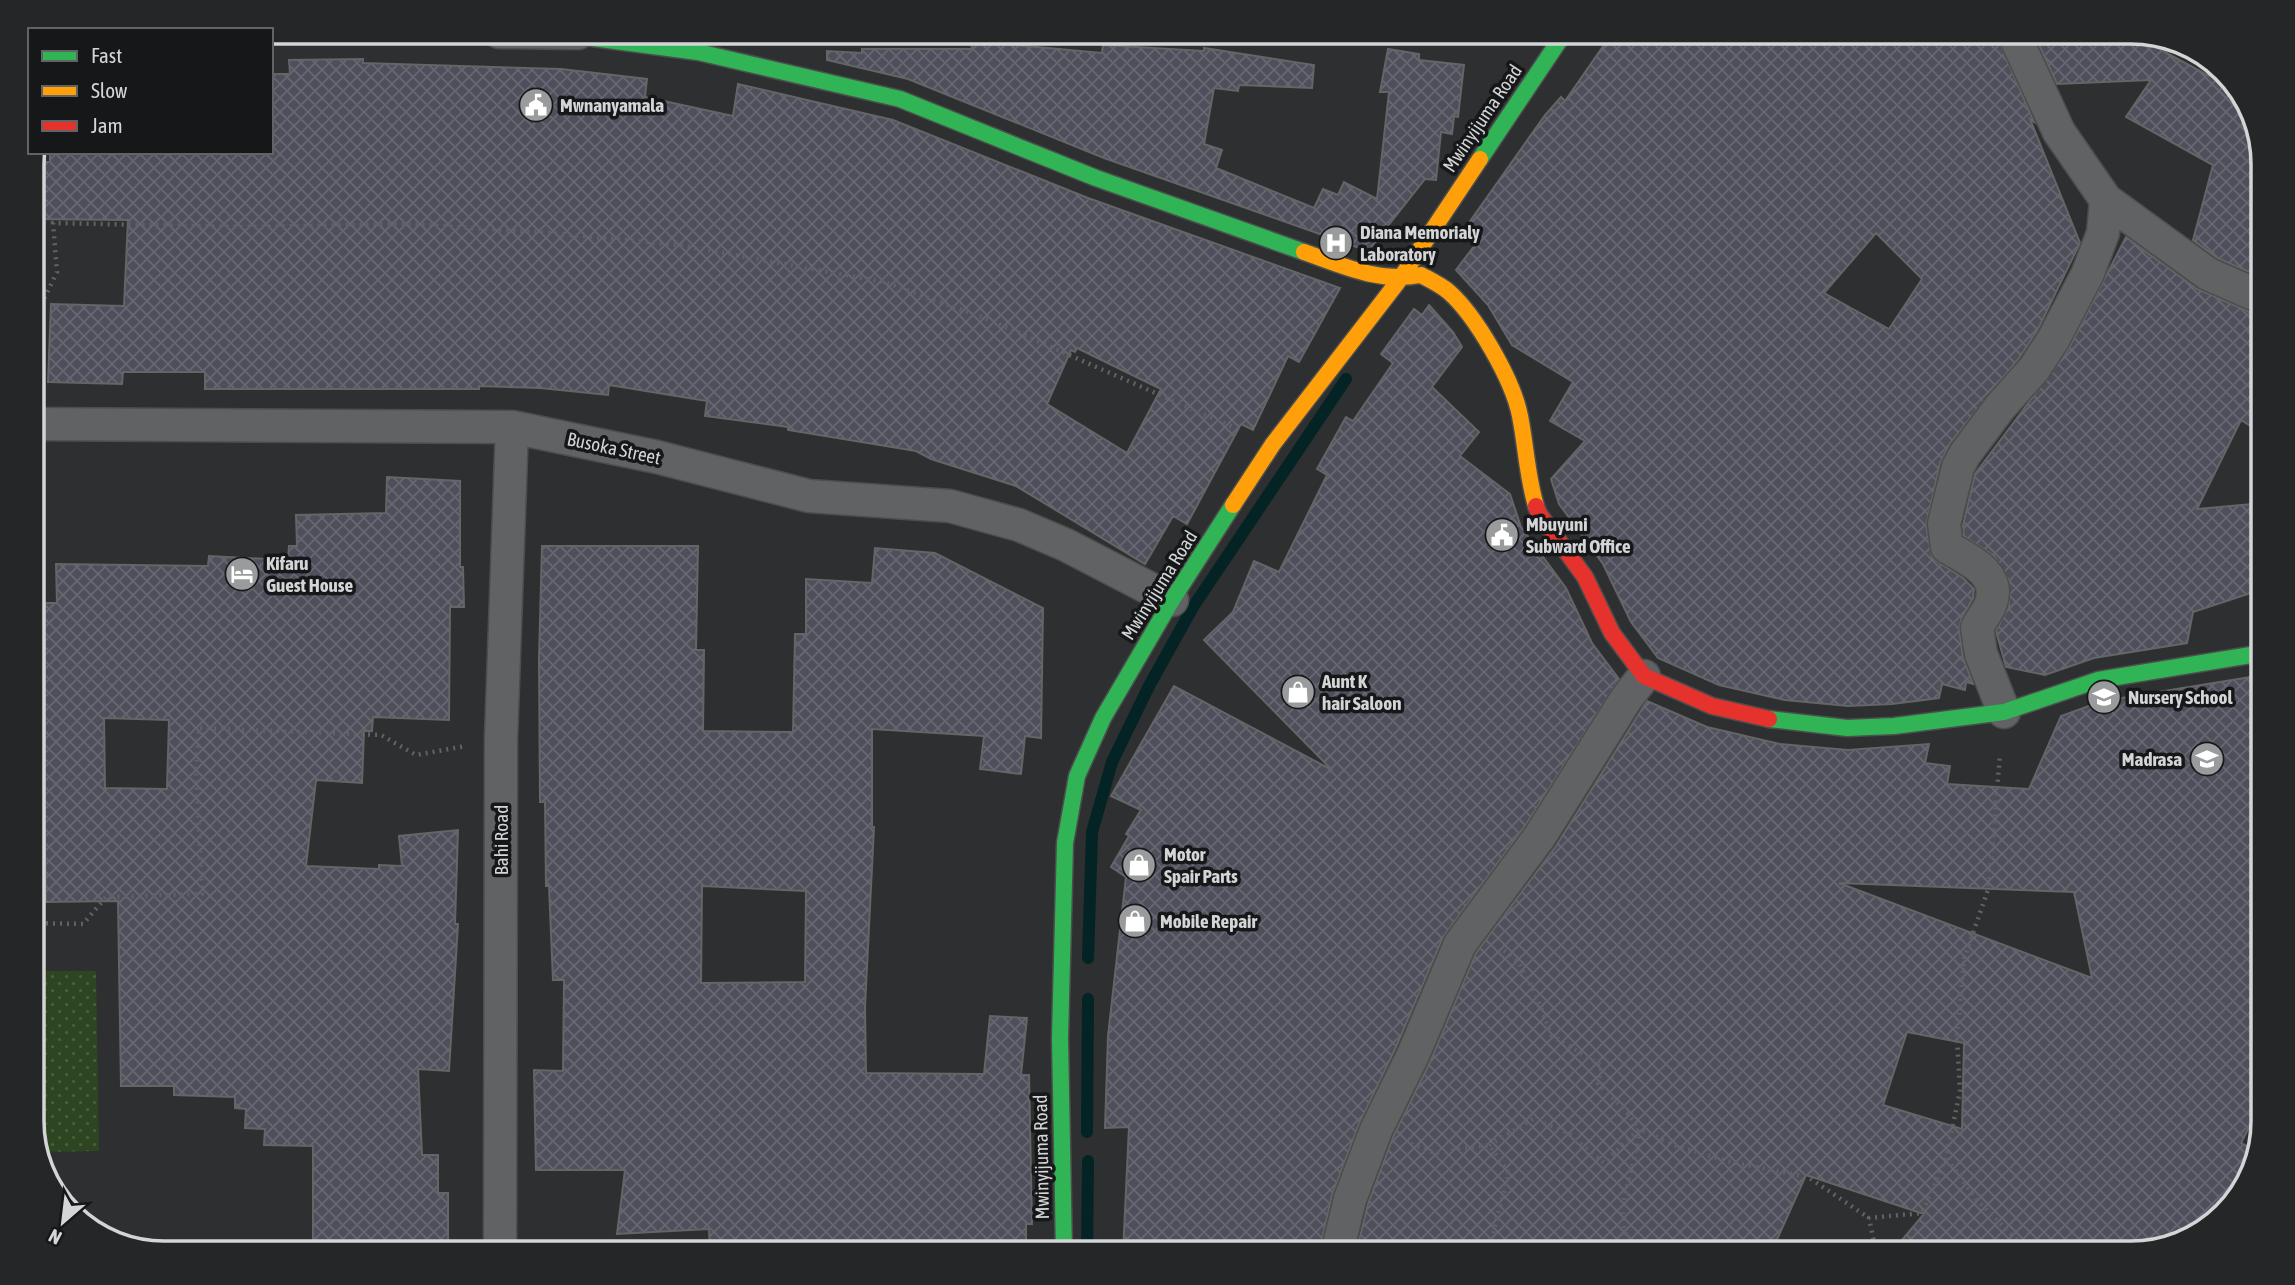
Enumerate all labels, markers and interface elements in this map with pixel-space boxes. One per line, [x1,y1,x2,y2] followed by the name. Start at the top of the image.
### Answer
[28,28,273,154] legend
[91,43,122,67] text: Fast
[1438,60,1526,176] street label: Mwinyijuma Road
[91,78,128,102] text: Slow
[517,86,555,124] public building icon: Mwnanyamala
[560,94,664,116] place label: Mwnanyamala
[91,113,123,137] text: Jam
[1360,221,1480,265] place label: Diana Memorialy Laboratory
[1317,224,1355,262] hospital icon: Diana Memorialy Laboratory
[565,427,663,469] street label: Busoka Street
[1526,513,1631,557] place label: Mbuyuni Subward Office
[1483,516,1521,554] public building icon: Mbuyuni Subward Office
[1117,526,1201,644] street label: Mwinyijuma Road
[266,552,354,596] place label: Kifaru Guest House
[223,555,261,593] hotel icon: Kifaru Guest House
[1321,670,1401,714] place label: Aunt K hair Saloon
[1279,673,1317,711] shop icon: Aunt K hair Saloon
[2085,678,2123,716] school or university icon: Nursery School
[2128,686,2233,708] place label: Nursery School
[2188,740,2226,778] school or university icon: Madrasa
[2122,748,2182,770] place label: Madrasa
[490,805,512,875] street label: Bahi Road
[1164,843,1238,887] place label: Motor Spair Parts
[1120,846,1158,884] shop icon: Motor Spair Parts
[1116,902,1154,940] shop icon: Mobile Repair
[1160,910,1257,932] place label: Mobile Repair
[1029,1094,1053,1220] street label: Mwinyijuma Road
[28,1187,98,1257] north arrow
[45,1225,65,1249] text: N

